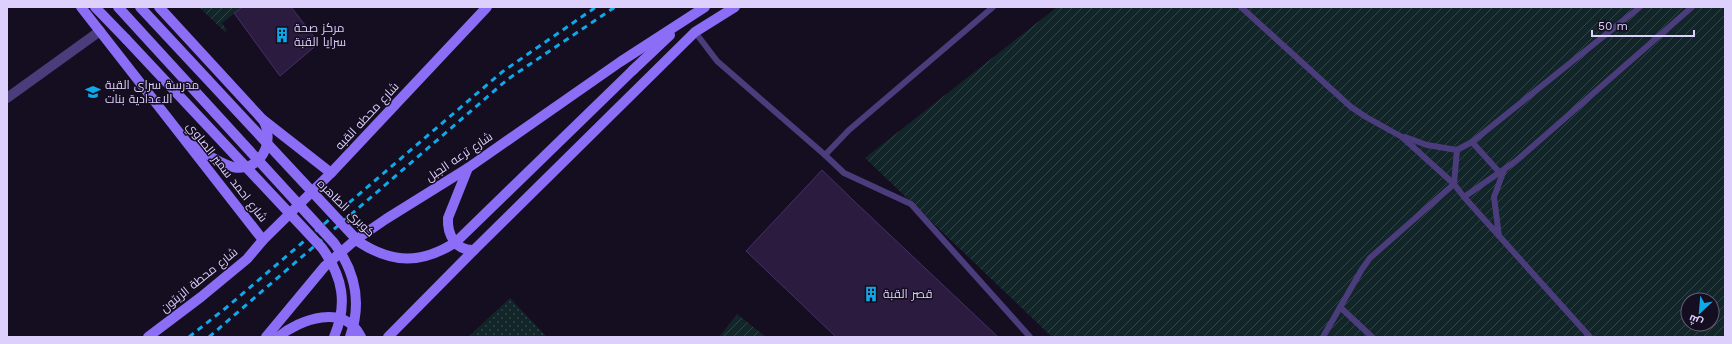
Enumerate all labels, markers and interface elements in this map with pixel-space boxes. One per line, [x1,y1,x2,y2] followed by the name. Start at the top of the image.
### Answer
[1592,12,1694,38] scale bar
[1598,19,1628,33] text: 50 m
[294,21,346,49] place label: مركز صحة سرايا القبة
[273,26,291,44] building icon: مركز صحة سرايا القبة
[105,78,199,106] place label: مدرسة سراى القبة الاعدادية بنات
[332,79,403,153] street label: شارع محطه القبه
[84,83,102,101] school or university icon: مدرسة سراى القبة الاعدادية بنات
[181,119,270,227] street label: شارع احمد سمير الصاوي
[423,129,496,185] street label: شارع ترعه الجبل
[312,176,378,242] street label: كوبري الطاهره
[158,245,241,316] street label: شارع محطة الزيتون
[862,285,880,303] building icon: قصر القبة
[883,287,932,301] place label: قصر القبة
[1680,292,1720,332] north arrow
[1687,312,1705,329] text: ش

